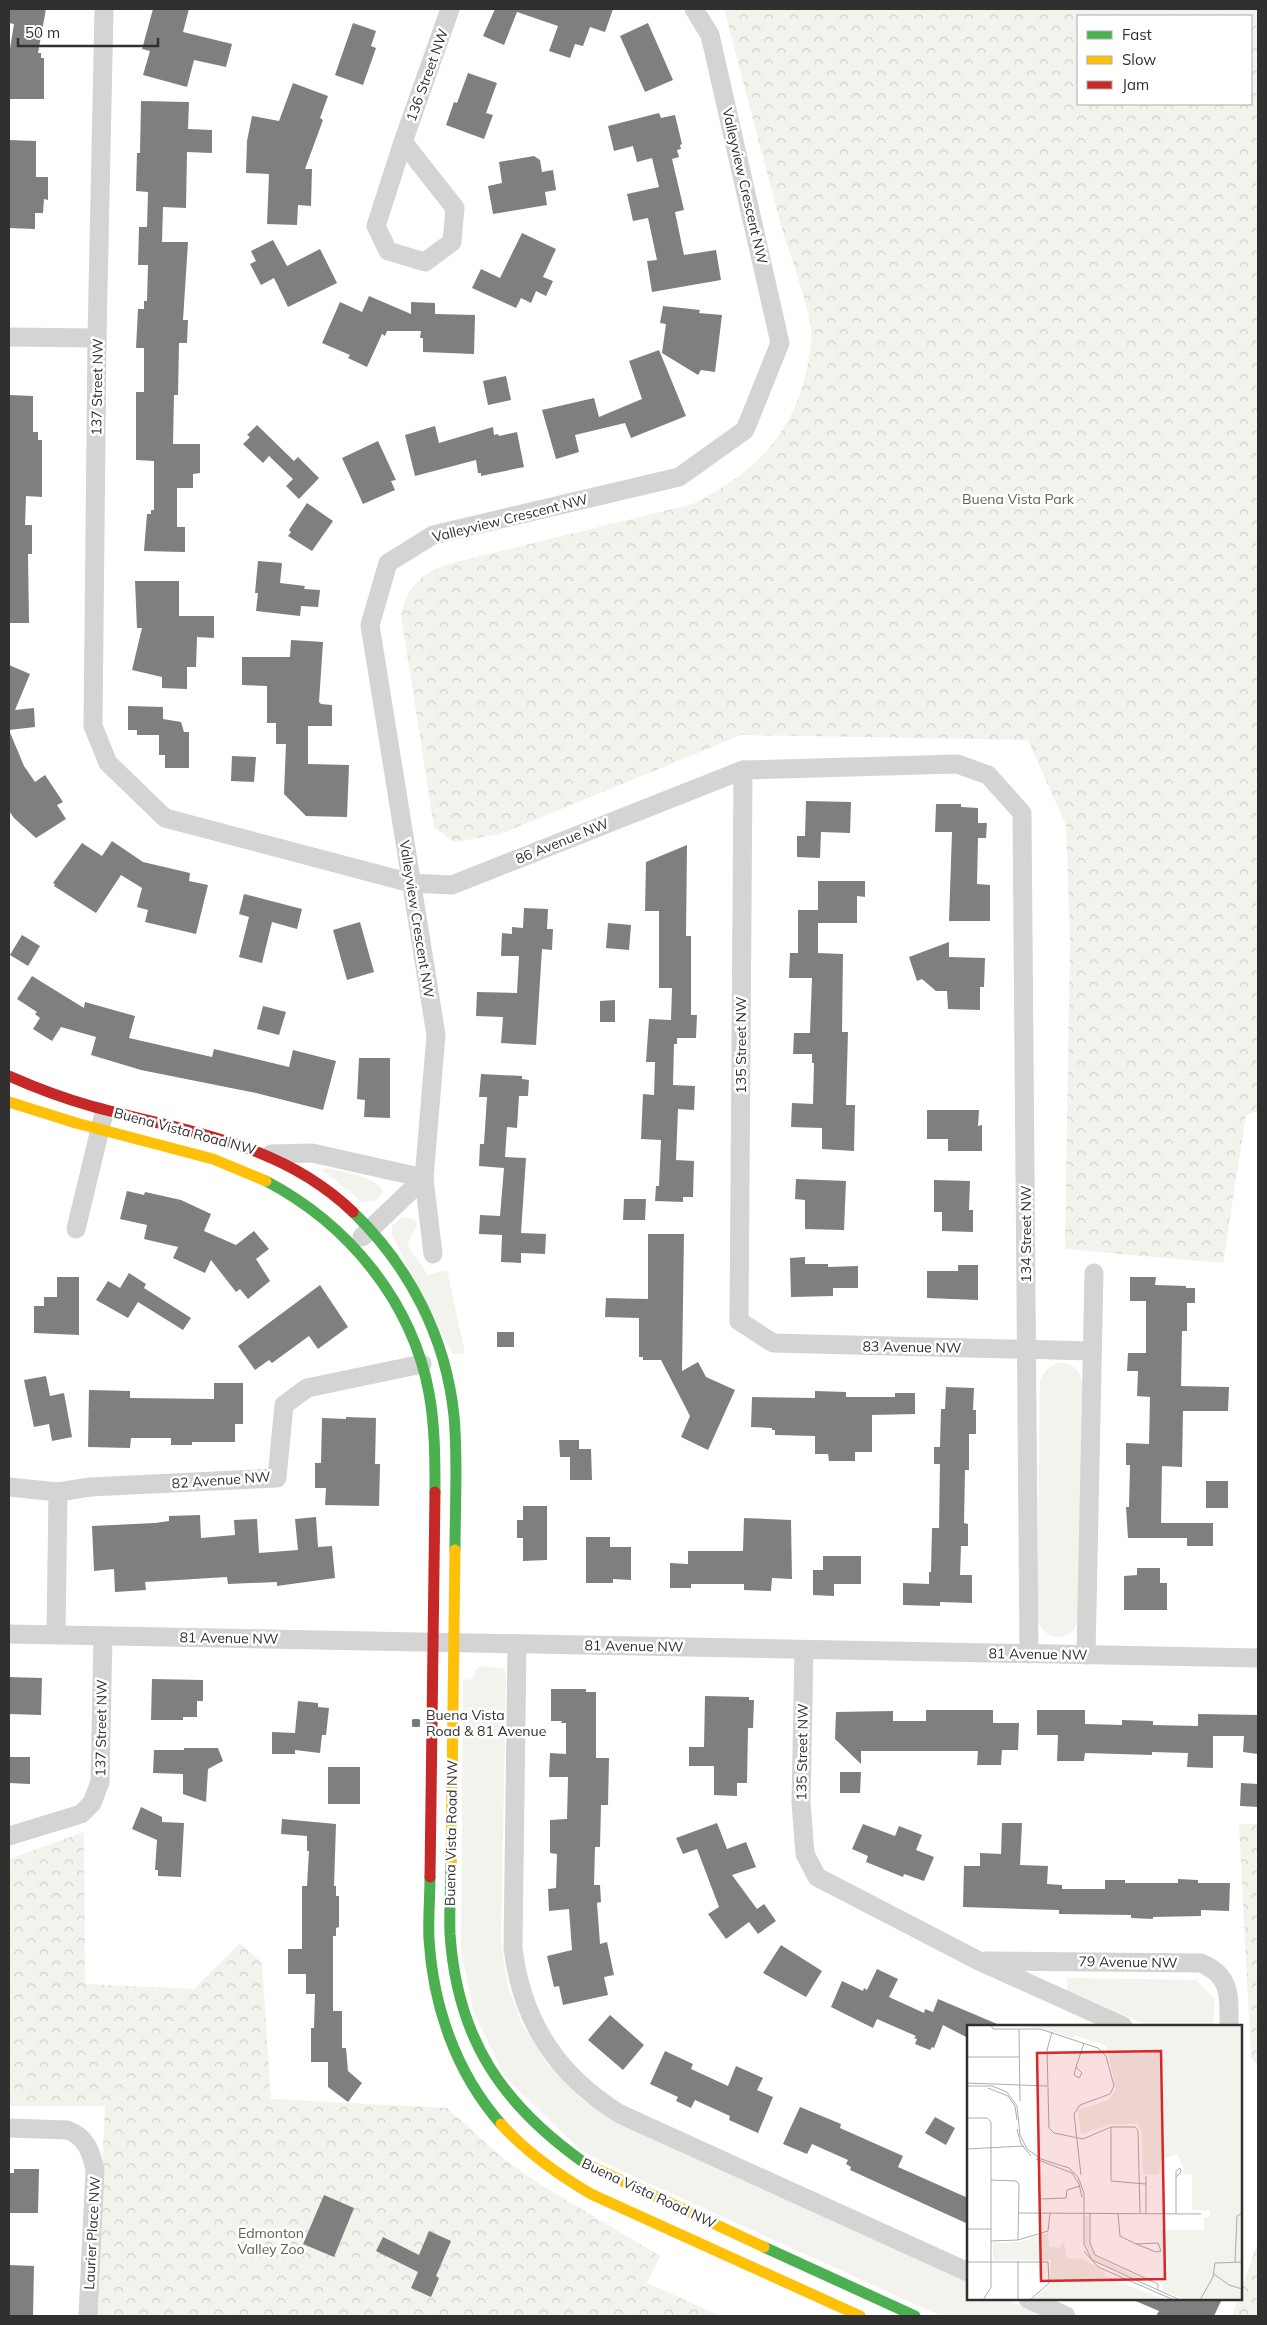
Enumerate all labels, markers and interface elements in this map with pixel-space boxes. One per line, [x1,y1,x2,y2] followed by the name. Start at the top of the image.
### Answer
[18,15,158,47] scale bar
[1077,15,1252,105] legend
[25,23,60,42] text: 50 m
[1122,25,1152,44] text: Fast
[402,26,452,124] street label: 136 Street NW
[1122,50,1156,69] text: Slow
[1122,75,1149,94] text: Jam
[718,106,772,266] street label: Valleyview Crescent NW
[87,338,107,436] street label: 137 Street NW
[430,490,590,546] street label: Valleyview Crescent NW
[962,490,1075,508] park label: Buena Vista Park
[513,814,612,868] street label: 86 Avenue NW
[396,839,438,1000] street label: Valleyview Crescent NW
[732,996,750,1094] street label: 135 Street NW
[112,1103,258,1159] street label: Buena Vista Road NW
[1017,1185,1035,1283] street label: 134 Street NW
[862,1337,962,1357] street label: 83 Avenue NW
[171,1468,271,1492] street label: 82 Avenue NW
[179,1628,279,1648] street label: 81 Avenue NW
[584,1636,684,1656] street label: 81 Avenue NW
[988,1644,1088,1664] street label: 81 Avenue NW
[91,1679,111,1777] street label: 137 Street NW
[792,1703,812,1801] street label: 135 Street NW
[426,1706,546,1740] place label: Buena Vista Road & 81 Avenue
[410,1717,422,1729] marker: Buena Vista Road & 81 Avenue
[441,1759,461,1906] street label: Buena Vista Road NW
[1078,1952,1178,1972] street label: 79 Avenue NW
[967,2025,1242,2300] inset map
[579,2154,720,2232] street label: Buena Vista Road NW
[80,2175,104,2290] street label: Laurier Place NW
[238,2224,304,2258] park label: Edmonton Valley Zoo

